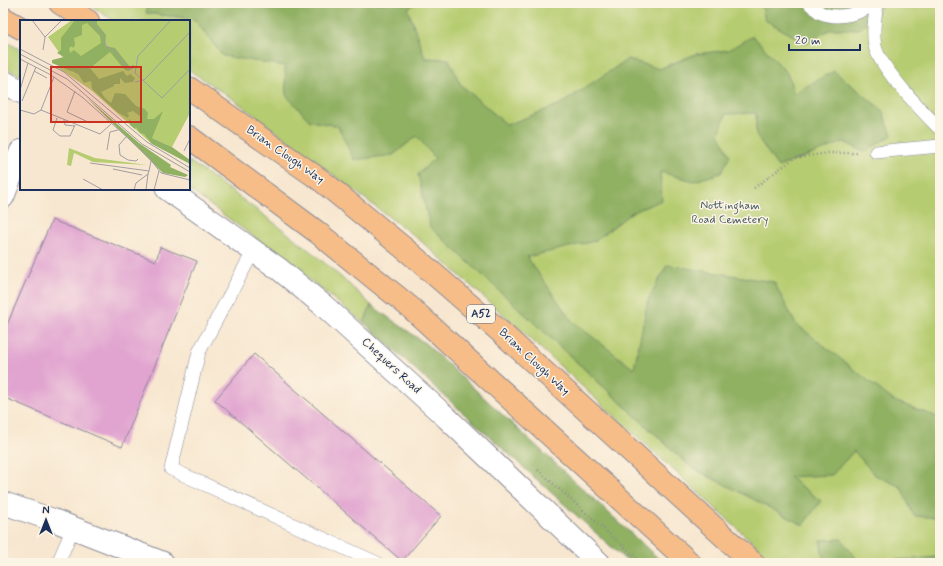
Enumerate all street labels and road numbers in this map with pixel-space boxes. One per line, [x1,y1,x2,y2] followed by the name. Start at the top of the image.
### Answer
[243,122,327,188] street label: Brian Clough Way
[467,305,495,323] road number: A52
[495,325,573,399] street label: Brian Clough Way
[358,334,424,398] street label: Chequers Road

